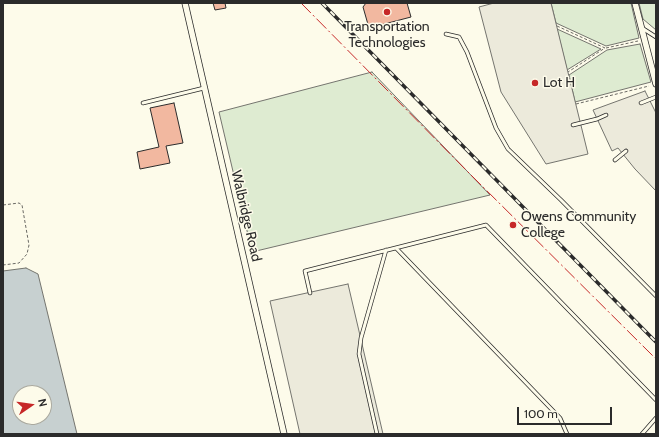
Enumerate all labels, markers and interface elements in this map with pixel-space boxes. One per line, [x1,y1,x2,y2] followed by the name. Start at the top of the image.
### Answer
[382,7,392,17] marker: Transportation Technologies
[344,19,430,52] place label: Transportation Technologies
[543,75,575,91] place label: Lot H
[530,78,540,88] marker: Lot H
[227,169,265,263] street label: Walbridge Road
[521,209,636,242] place label: Owens Community College
[508,220,518,230] marker: Owens Community College
[12,385,52,425] north arrow
[35,397,50,408] text: N
[519,399,614,425] scale bar
[524,406,558,421] text: 100 m

